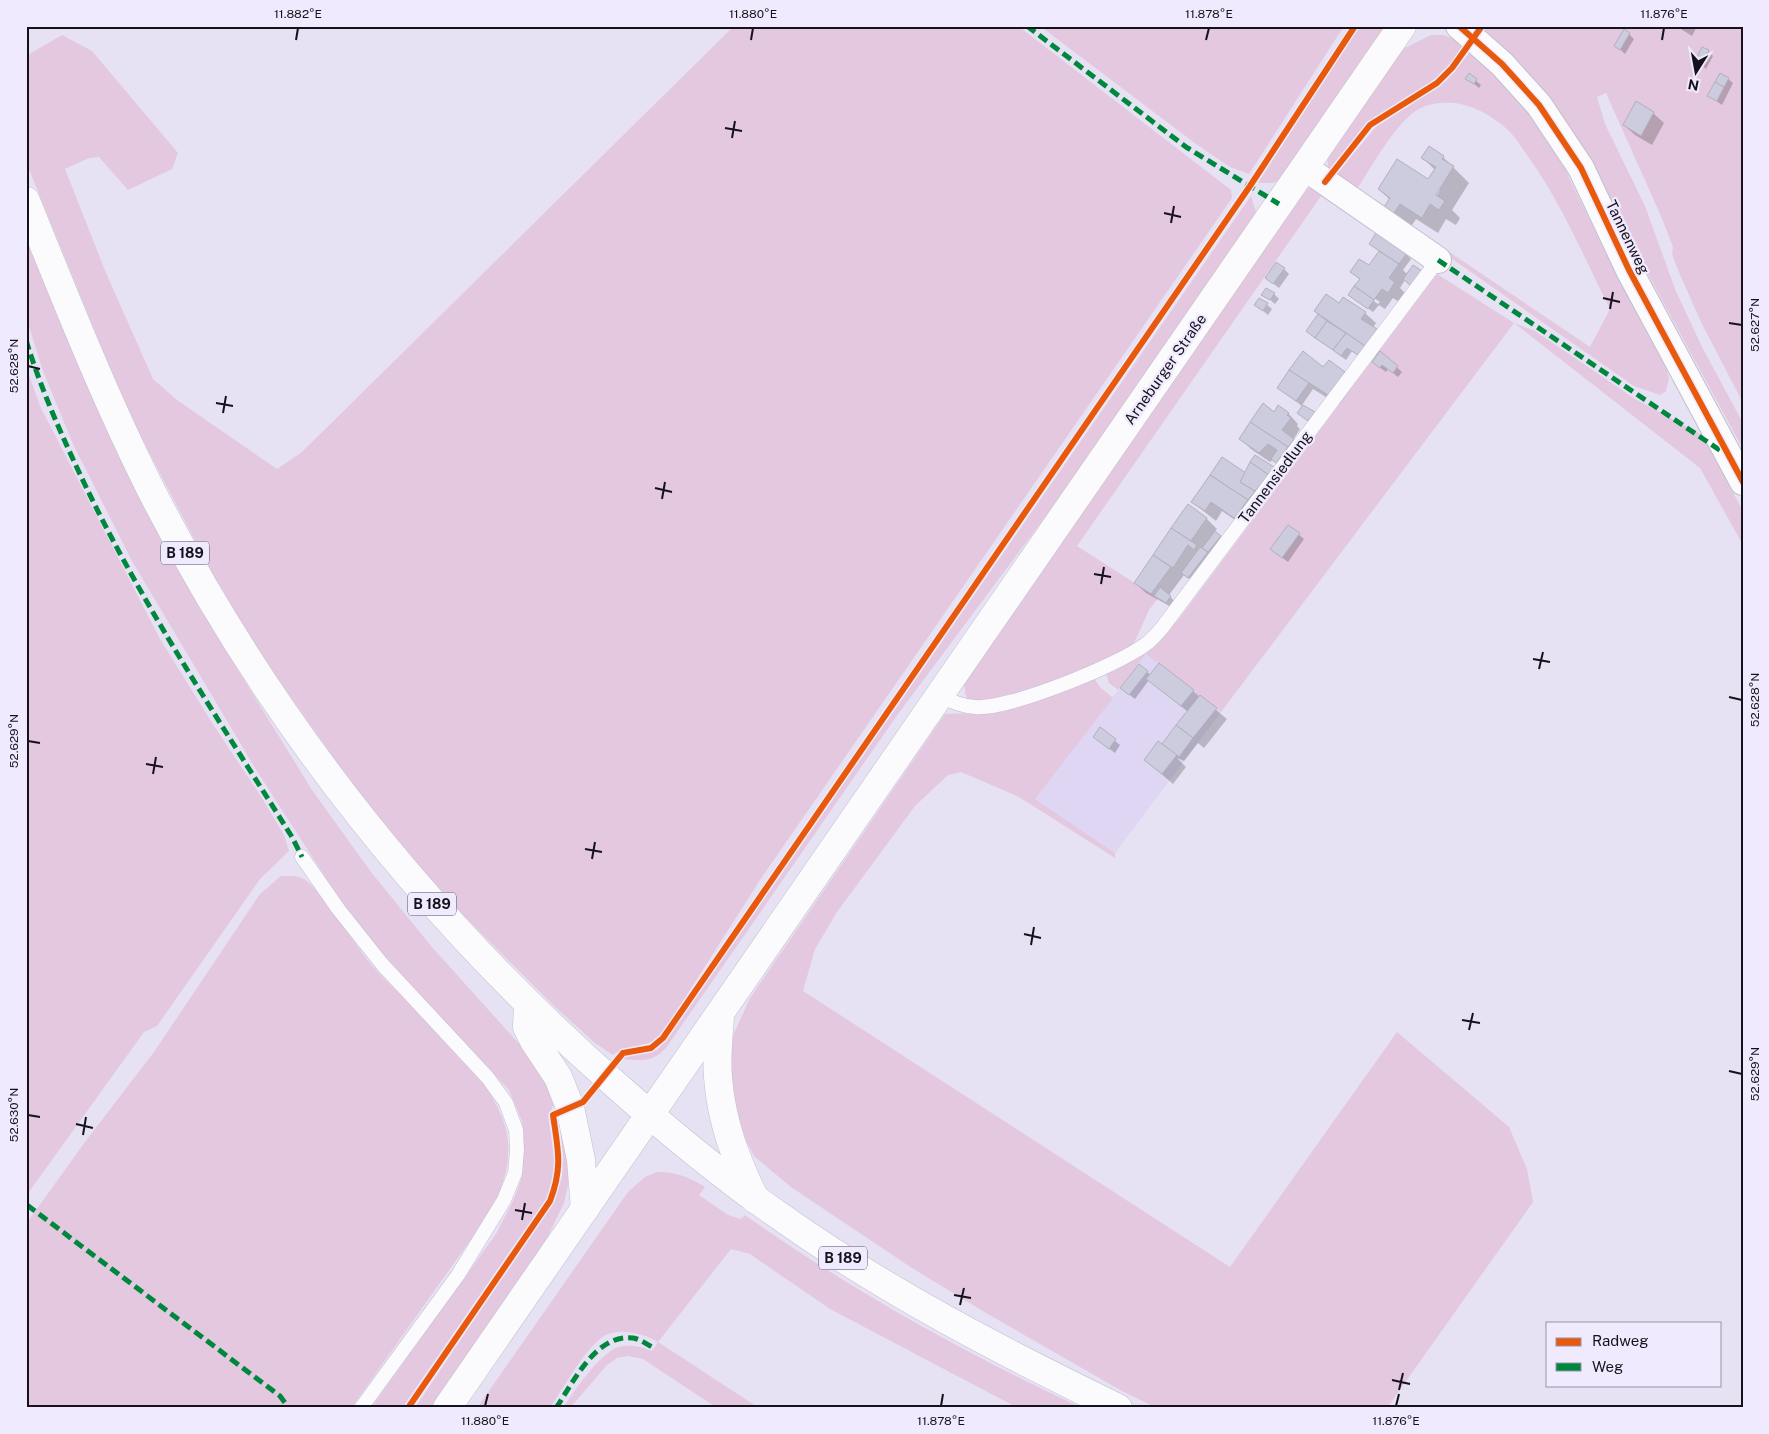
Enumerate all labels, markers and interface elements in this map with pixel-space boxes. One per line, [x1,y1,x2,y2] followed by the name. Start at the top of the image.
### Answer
[274,7,322,21] text: 11.882°E
[729,7,777,21] text: 11.880°E
[1185,7,1233,21] text: 11.878°E
[1640,7,1688,21] text: 11.876°E
[1672,48,1722,98] north arrow
[1687,76,1700,94] text: N
[1603,197,1653,277] street label: Tannenweg
[1748,298,1762,352] text: 52.627°N
[1120,310,1210,428] street label: Arneburger Straße
[7,339,21,393] text: 52.628°N
[1235,428,1315,526] street label: Tannensiedlung
[161,542,209,564] road number: B 189
[1748,673,1762,727] text: 52.628°N
[7,714,21,768] text: 52.629°N
[408,892,456,916] road number: B 189
[1748,1047,1762,1101] text: 52.629°N
[7,1088,21,1142] text: 52.630°N
[819,1246,867,1270] road number: B 189
[1546,1322,1722,1386] legend
[1592,1332,1649,1349] text: Radweg
[1592,1358,1623,1375] text: Weg
[461,1414,509,1428] text: 11.880°E
[917,1414,965,1428] text: 11.878°E
[1372,1414,1420,1428] text: 11.876°E

